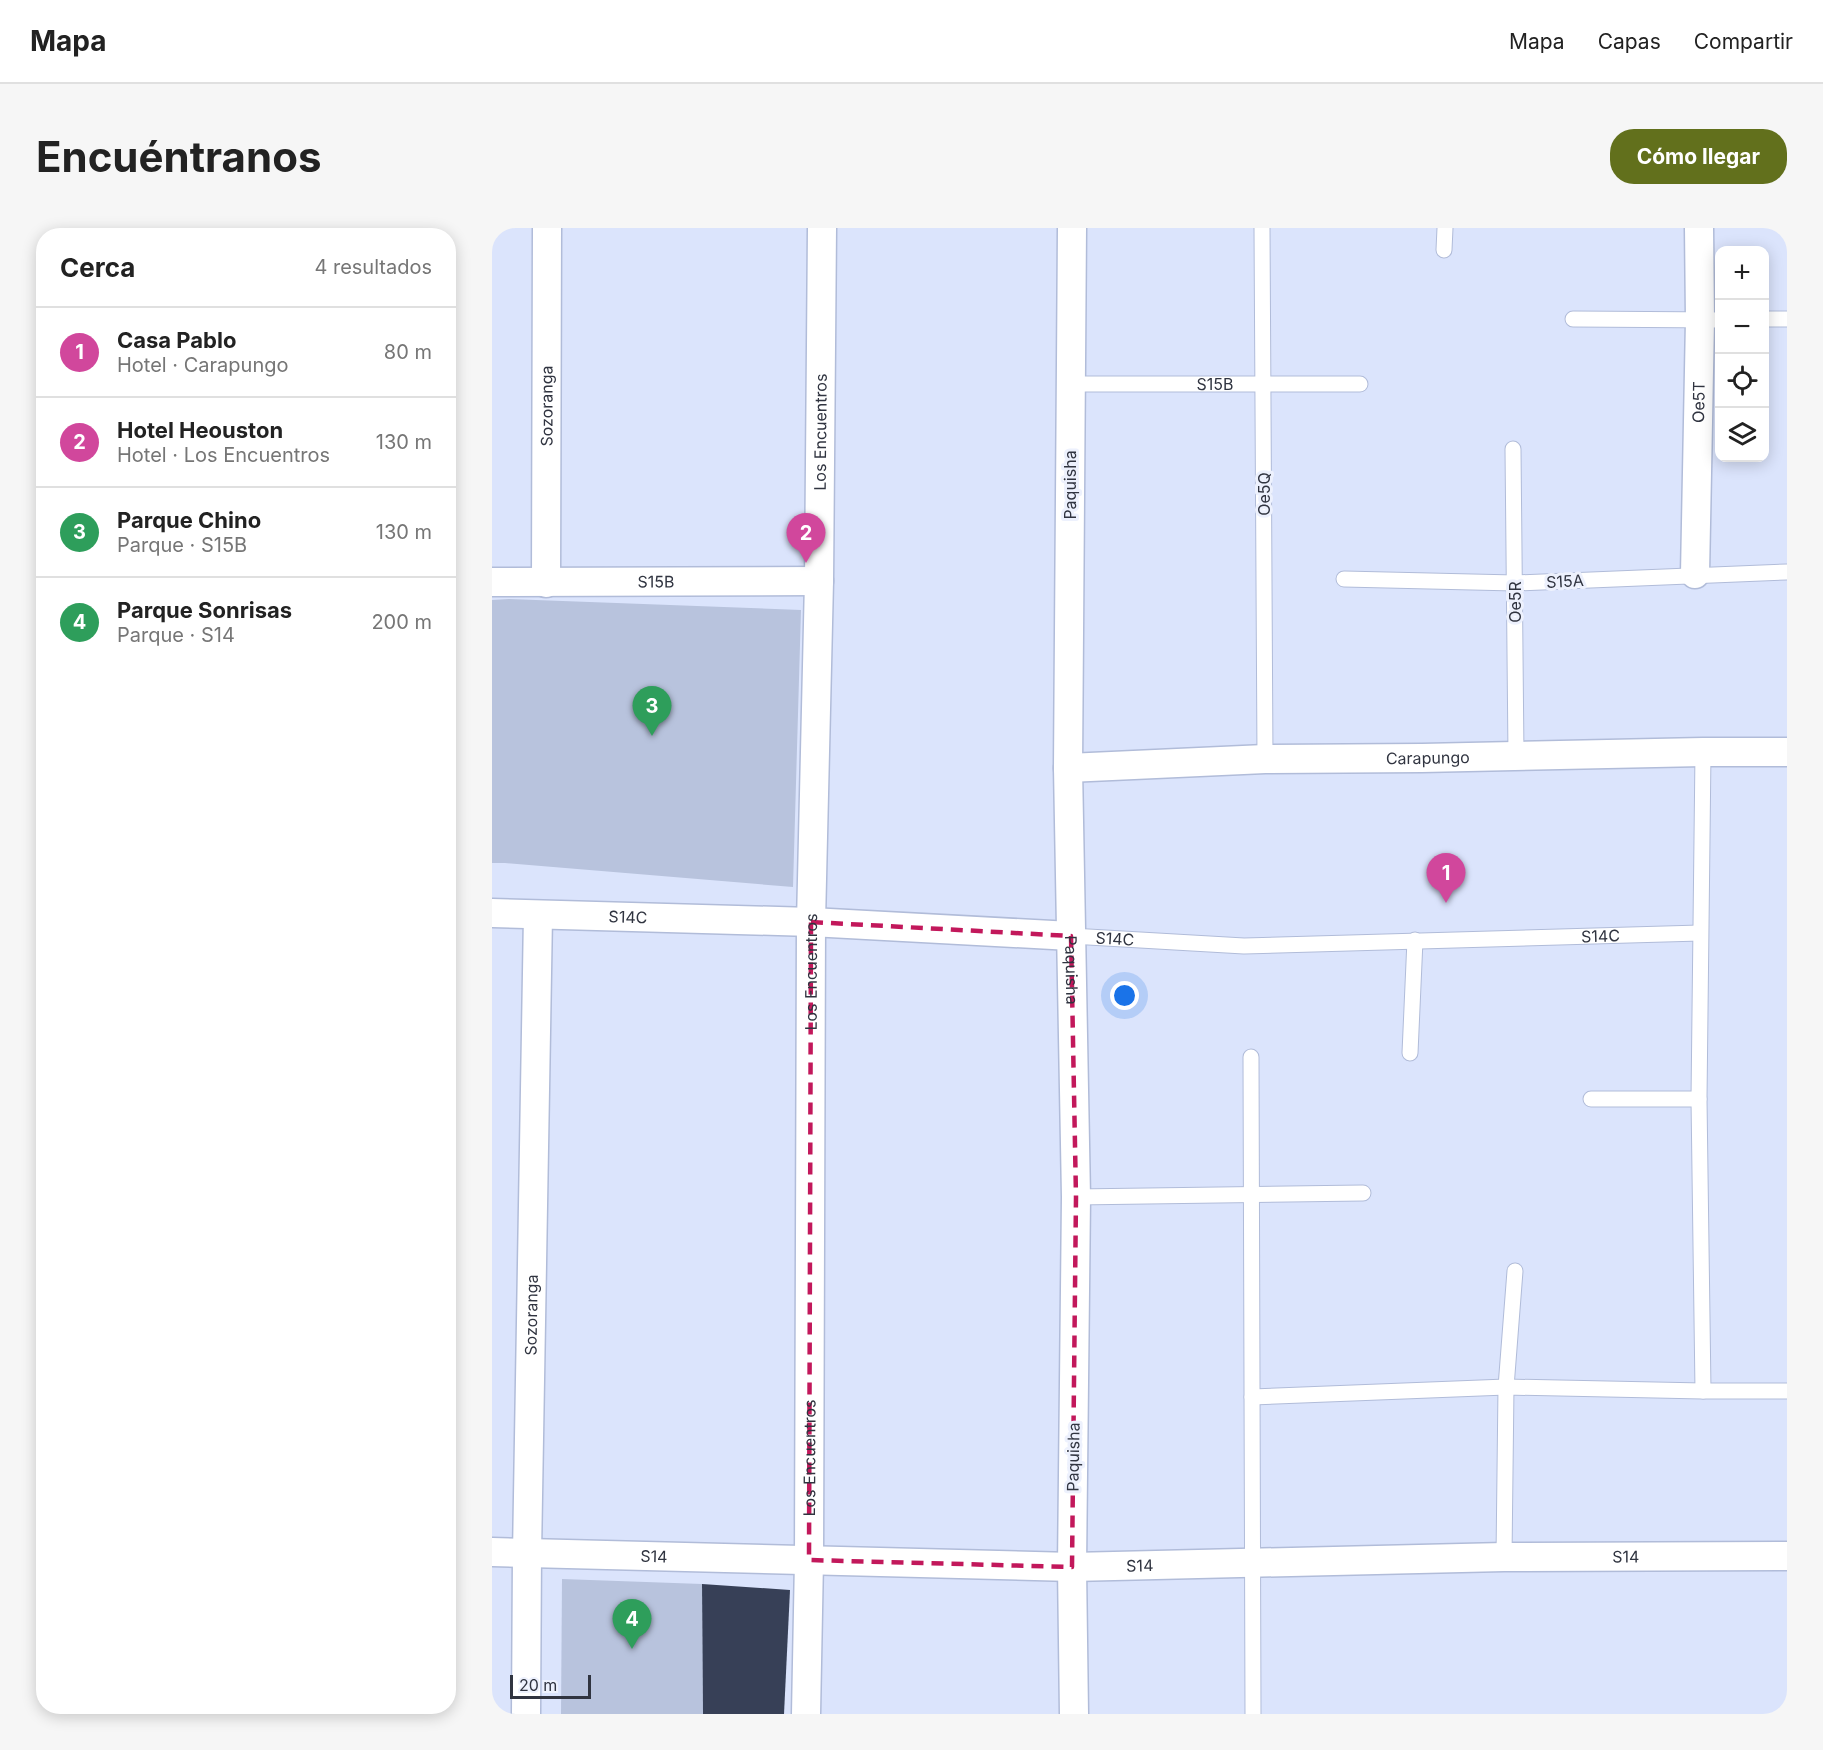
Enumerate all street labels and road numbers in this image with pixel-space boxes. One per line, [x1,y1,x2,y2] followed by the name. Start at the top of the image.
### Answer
[536,365,557,447] street label: Sozoranga
[810,373,831,491] street label: Los Encuentros
[1197,374,1233,394] street label: S15B
[1688,381,1709,423] street label: Oe5T
[1060,450,1080,520] street label: Paquisha
[1254,472,1274,516] street label: Oe5Q
[1546,570,1584,592] street label: S15A
[637,571,675,592] street label: S15B
[1505,581,1525,623] street label: Oe5R
[1386,747,1470,768] street label: Carapungo
[608,906,648,927] street label: S14C
[801,913,821,1031] street label: Los Encuentros
[1581,925,1620,946] street label: S14C
[1095,927,1135,950] street label: S14C
[1061,935,1082,1005] street label: Paquisha
[520,1274,542,1356] street label: Sozoranga
[799,1399,820,1517] street label: Los Encuentros
[1062,1422,1084,1492] street label: Paquisha
[640,1546,668,1567] street label: S14
[1612,1547,1639,1567] street label: S14
[1126,1555,1154,1576] street label: S14

